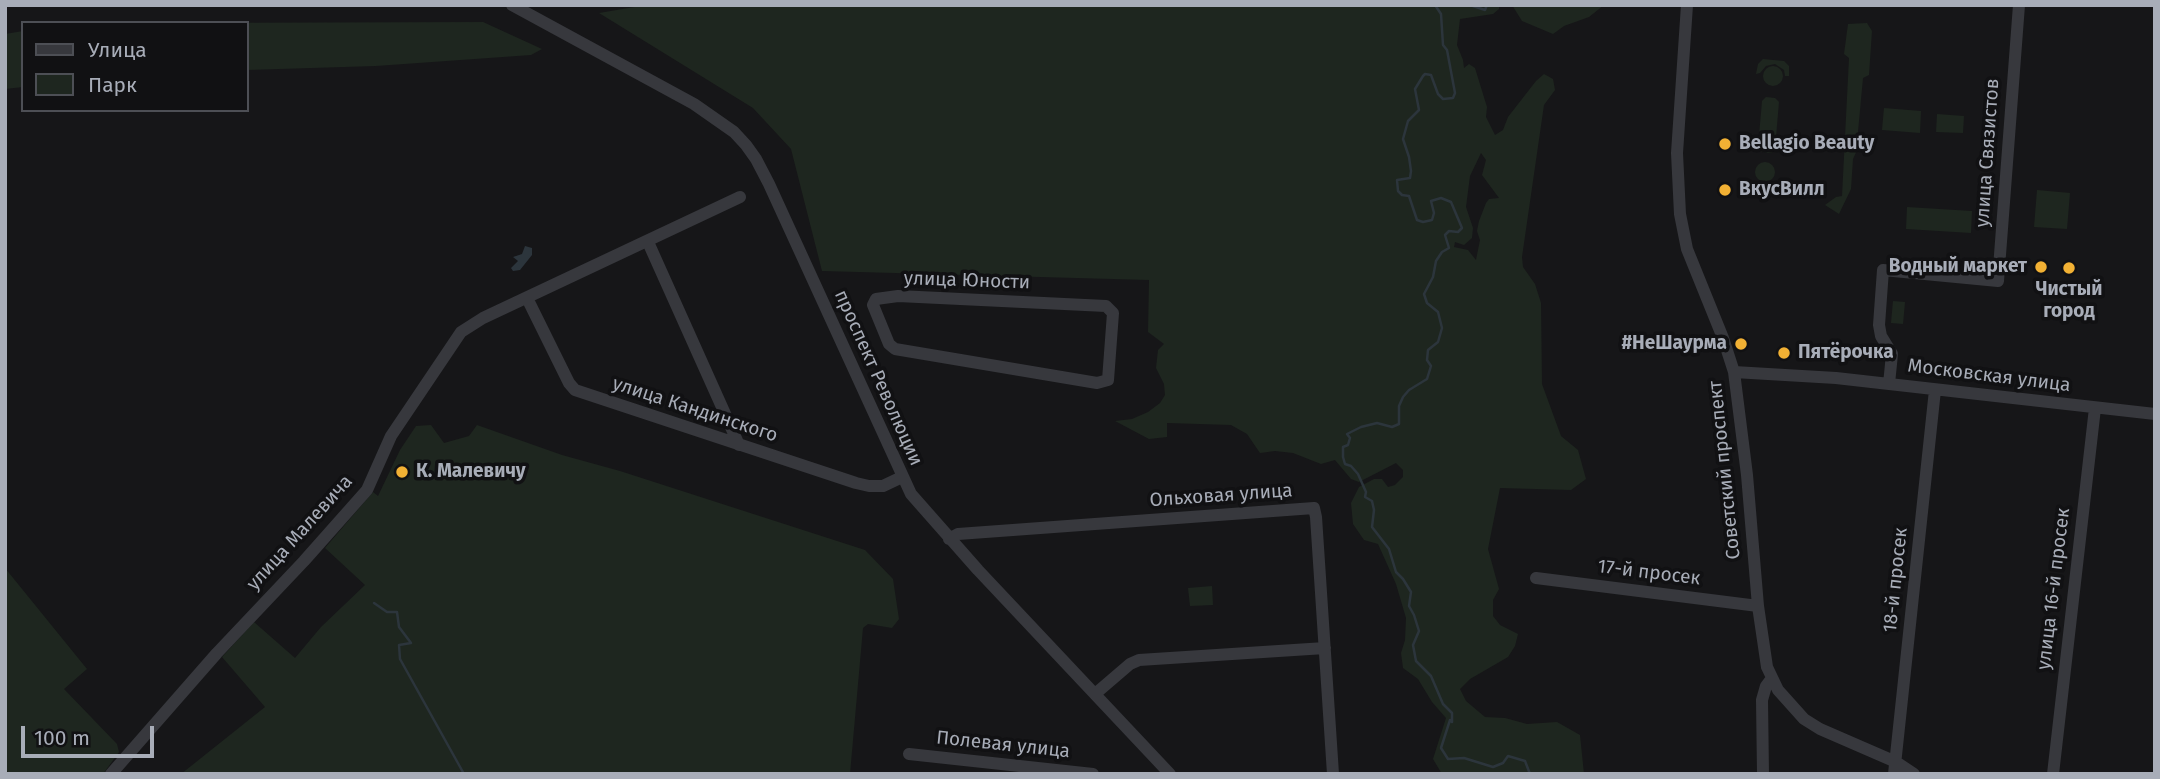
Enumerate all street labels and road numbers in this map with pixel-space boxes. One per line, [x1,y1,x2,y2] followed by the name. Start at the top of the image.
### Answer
[1971,78,2005,228] street label: улица Связистов
[903,267,1031,295] street label: улица Юности
[829,287,927,469] street label: проспект Революции
[1906,355,2072,397] street label: Московская улица
[609,372,781,448] street label: улица Кандинского
[1704,380,1746,560] street label: Советский проспект
[242,471,358,595] street label: улица Малевича
[1149,480,1293,512] street label: Ольховая улица
[2033,507,2075,671] street label: улица 16-й просек
[1879,526,1913,634] street label: 18-й просек
[1596,555,1702,591] street label: 17-й просек
[935,727,1071,763] street label: Полевая улица

